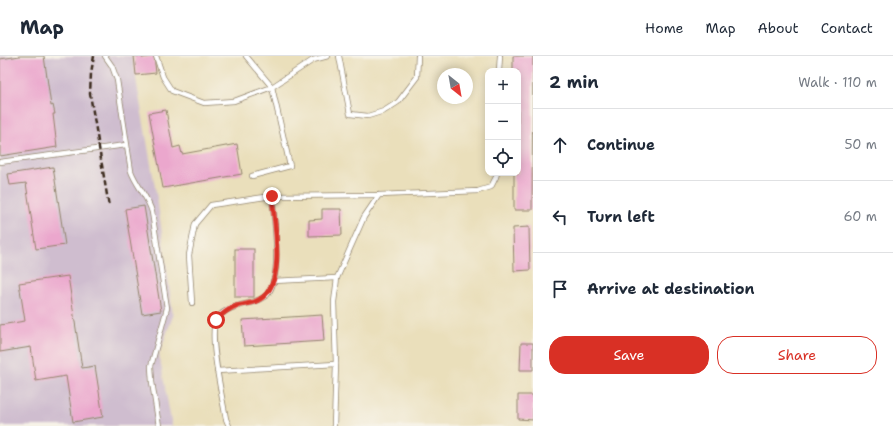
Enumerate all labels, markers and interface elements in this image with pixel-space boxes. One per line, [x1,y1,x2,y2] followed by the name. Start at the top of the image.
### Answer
[20,15,64,40] text: Map
[645,19,684,37] text: Home
[706,19,736,37] text: Map
[758,19,799,37] text: About
[821,19,873,37] text: Contact
[437,68,473,104] north arrow
[485,68,521,176] map controls
[485,68,521,104] button: +
[549,71,599,93] text: 2 min
[798,74,877,91] text: Walk · 110 m
[485,104,521,140] button: −
[549,134,571,156] icon: ahead
[587,135,655,155] text: Continue
[844,136,877,153] text: 50 m
[485,140,521,176] button: locate
[263,187,281,205] route end
[549,206,571,228] icon: left
[587,207,655,227] text: Turn left
[844,208,877,225] text: 60 m
[549,278,571,300] icon: arrive
[587,279,755,299] text: Arrive at destination
[207,311,225,329] route start
[549,336,709,374] button: Save
[717,336,877,374] button: Share

